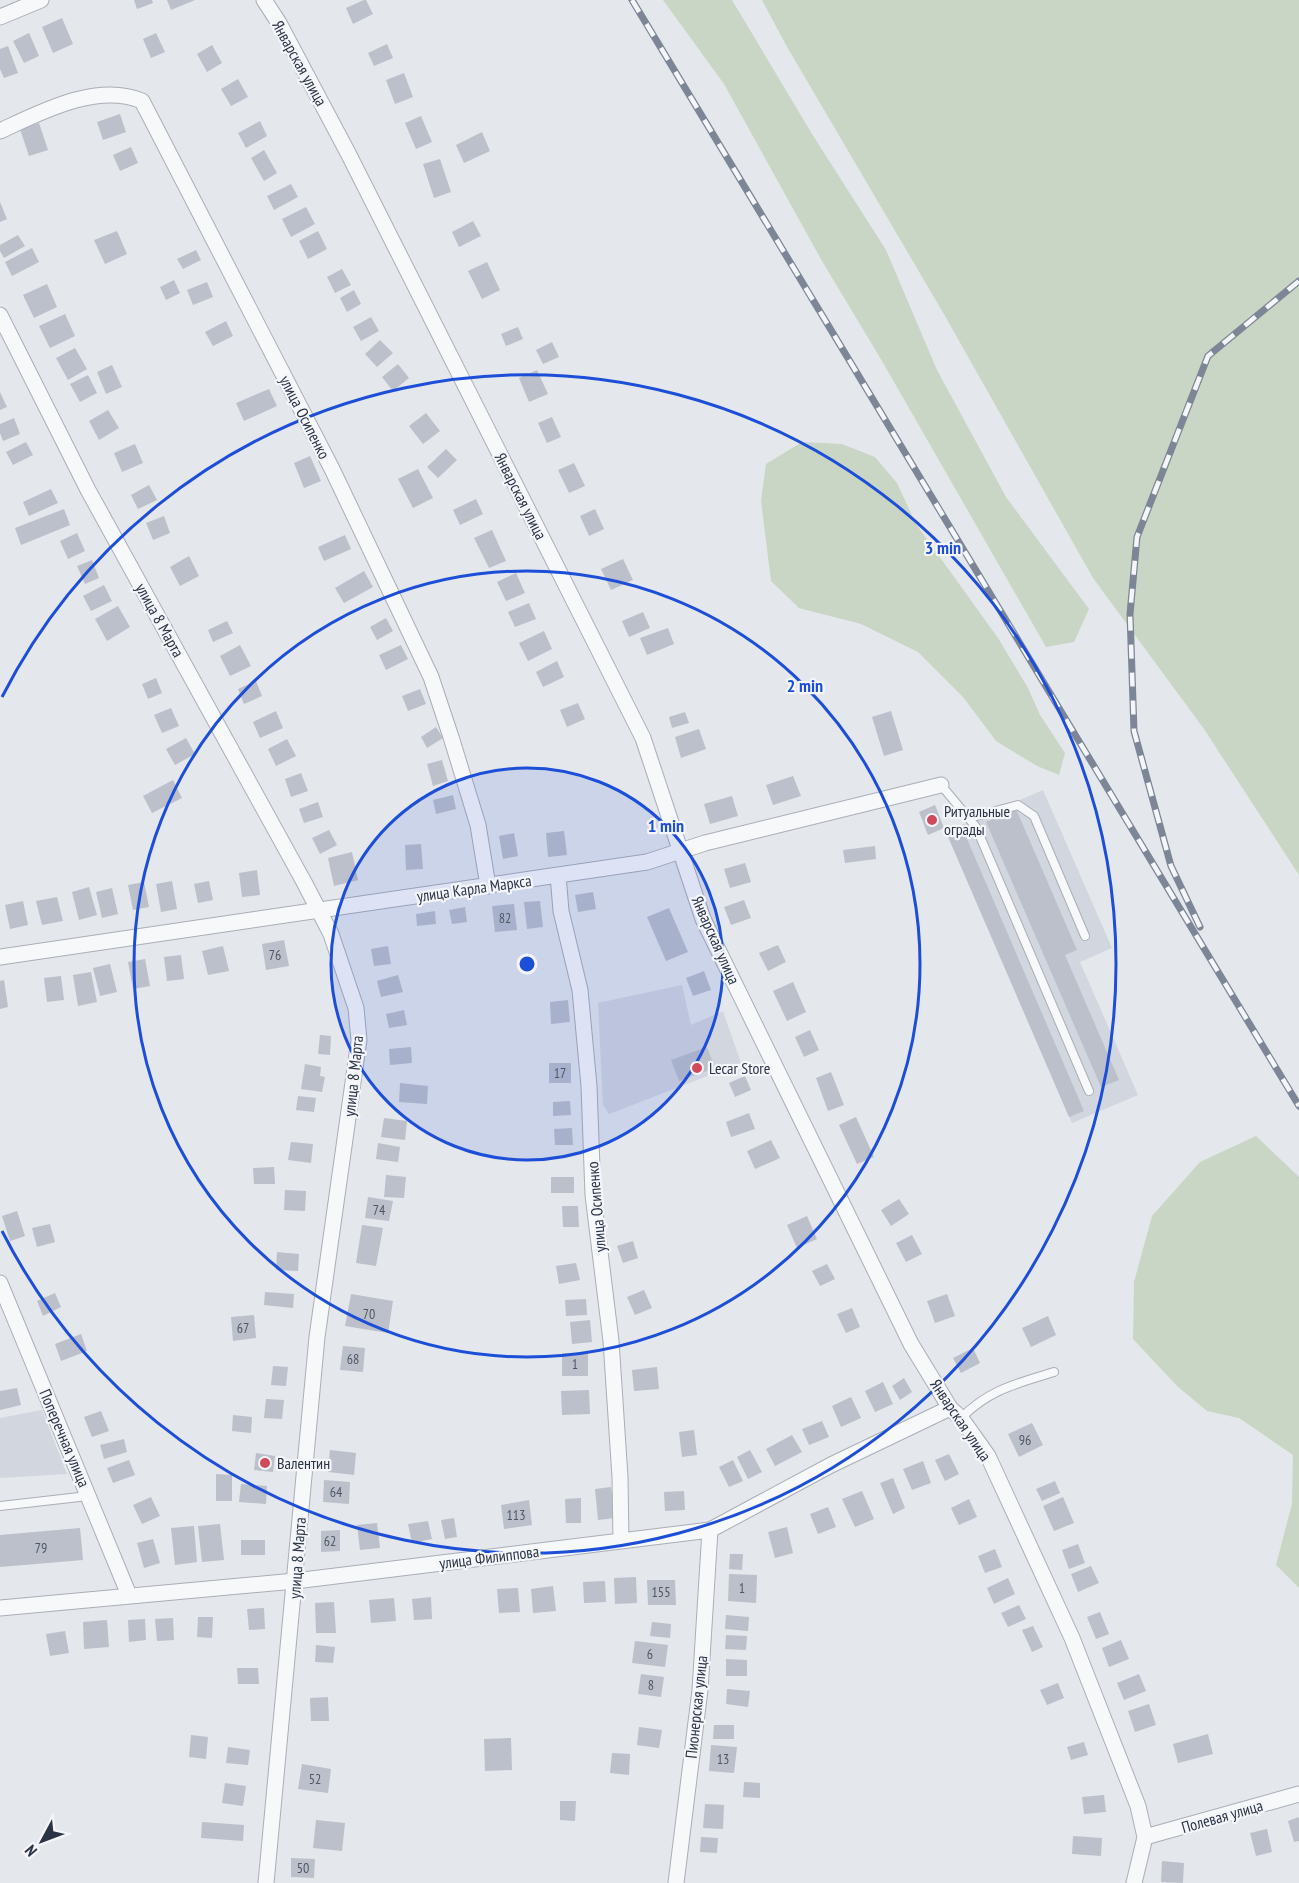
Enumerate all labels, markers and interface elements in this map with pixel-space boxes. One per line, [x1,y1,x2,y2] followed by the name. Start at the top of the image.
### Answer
[268,17,332,109] street label: Январская улица
[275,372,335,462] street label: улица Осипенко
[491,449,551,543] street label: Январская улица
[925,536,961,559] text: 3 min
[131,579,189,661] street label: улица 8 Марта
[787,674,823,697] text: 2 min
[944,801,1010,839] place label: Ритуальные ограды
[925,813,939,827] marker: Ритуальные ограды
[648,814,684,837] text: 1 min
[415,870,533,906] street label: улица Карла Маркса
[688,893,744,987] street label: Январская улица
[499,909,511,927] house number: 82
[269,946,281,964] house number: 76
[517,954,537,974] centre of rings
[339,1034,367,1118] street label: улица 8 Марта
[709,1058,770,1078] place label: Lecar Store
[690,1061,704,1075] marker: Lecar Store
[554,1064,566,1082] house number: 17
[582,1161,610,1253] street label: улица Осипенко
[373,1201,386,1219] house number: 74
[363,1305,375,1323] house number: 70
[237,1319,249,1337] house number: 67
[347,1350,359,1368] house number: 68
[572,1355,578,1373] house number: 1
[926,1375,996,1465] street label: Январская улица
[35,1386,95,1490] street label: Поперечная улица
[1019,1431,1031,1449] house number: 96
[277,1453,330,1473] place label: Валентин
[258,1456,272,1470] marker: Валентин
[330,1483,343,1501] house number: 64
[507,1506,525,1524] house number: 113
[284,1517,310,1599] street label: улица 8 Марта
[324,1532,336,1550] house number: 62
[35,1539,47,1557] house number: 79
[438,1541,540,1573] street label: улица Филиппова
[739,1579,745,1597] house number: 1
[652,1583,670,1601] house number: 155
[647,1645,653,1663] house number: 6
[681,1654,711,1760] street label: Пионерская улица
[648,1676,654,1694] house number: 8
[717,1750,729,1768] house number: 13
[309,1770,321,1788] house number: 52
[1179,1795,1265,1837] street label: Полевая улица
[12,1811,72,1871] north arrow
[20,1841,41,1861] text: N
[297,1859,309,1877] house number: 50

